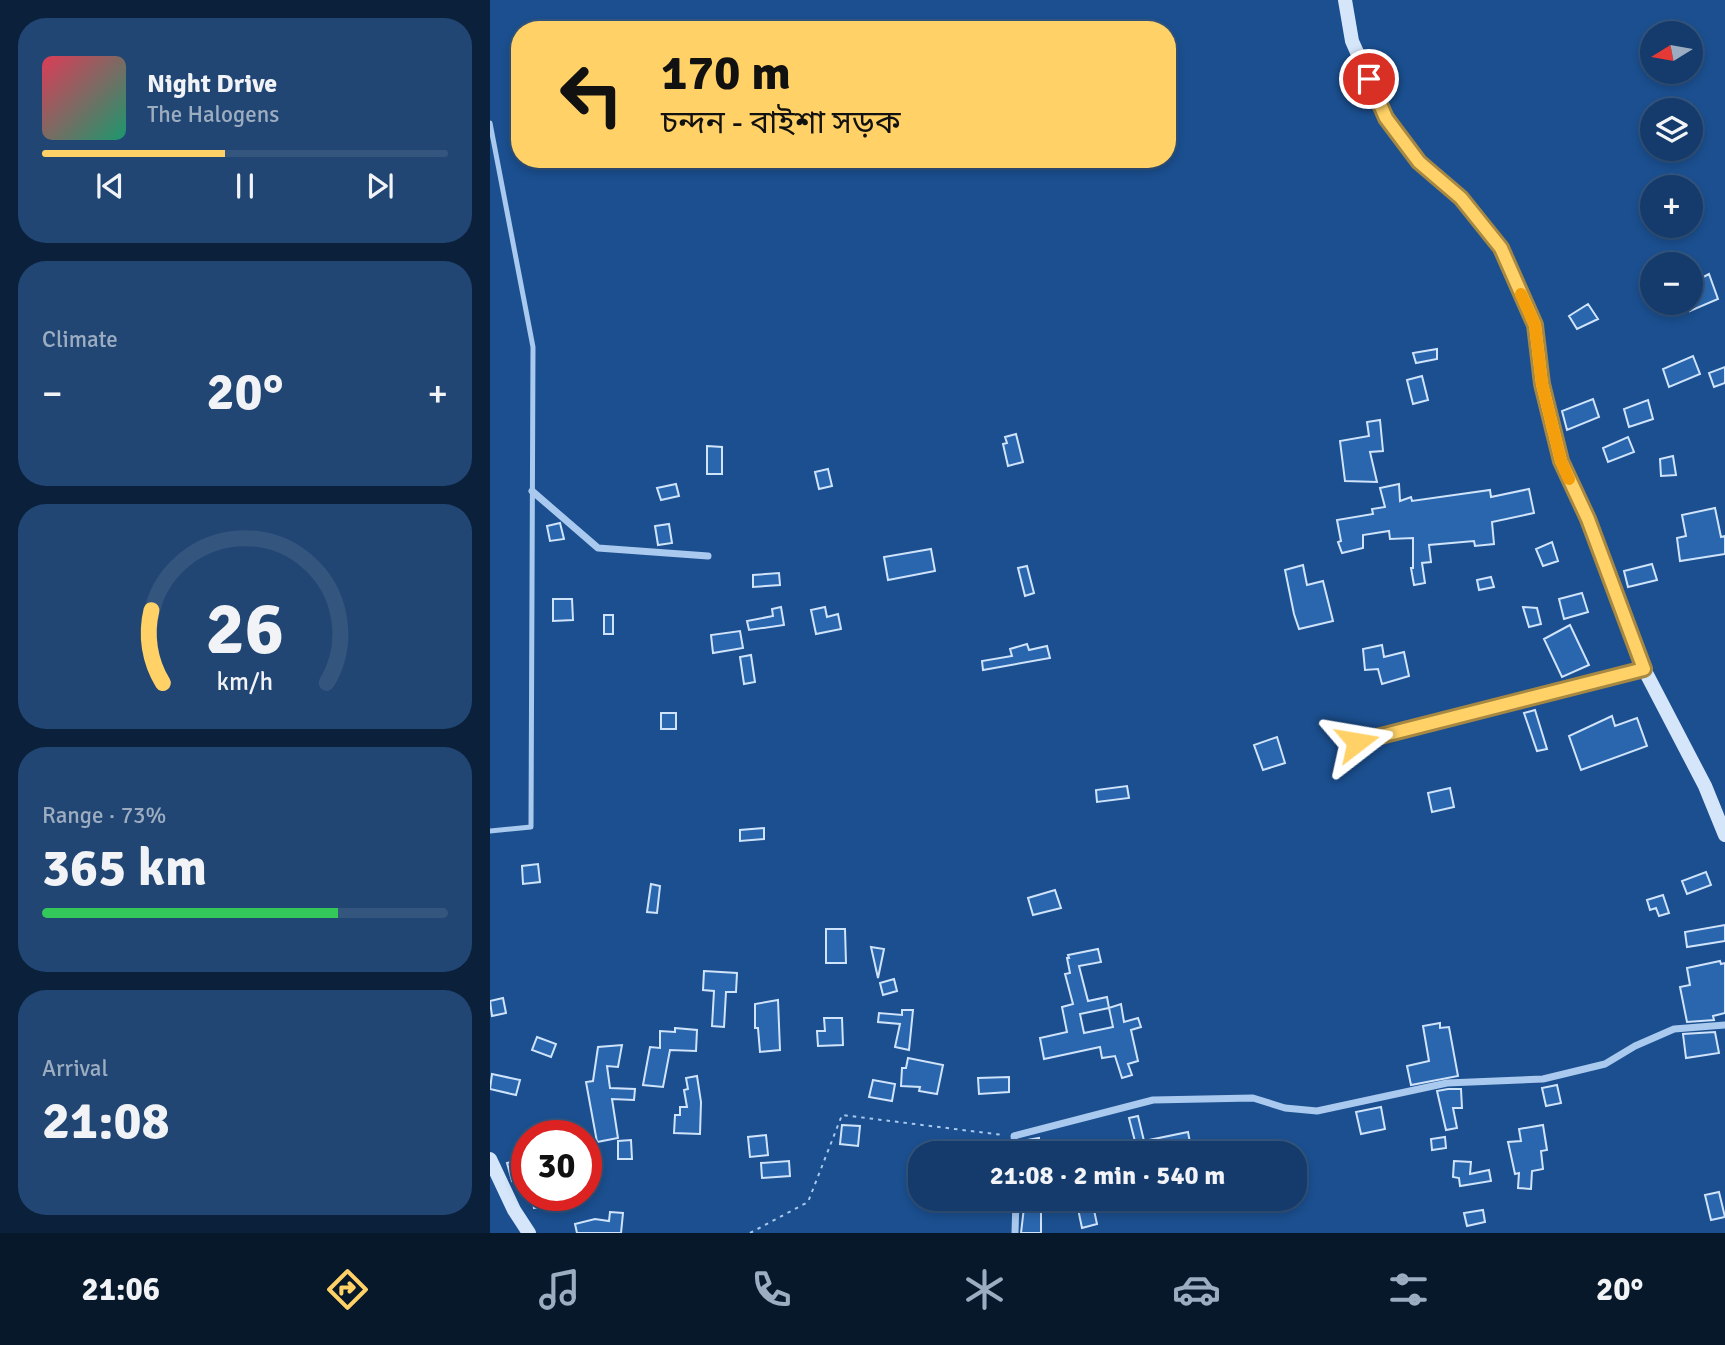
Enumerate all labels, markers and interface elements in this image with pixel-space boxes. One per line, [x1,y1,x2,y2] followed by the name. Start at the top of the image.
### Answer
[1640,21,1703,84] north arrow
[1640,21,1703,315] map controls
[661,43,791,103] text: 170 m
[546,49,637,140] icon: left
[1339,49,1399,109] pin
[1350,60,1388,98] icon: arrive
[147,68,277,100] text: Night Drive
[1640,98,1703,161] button: layers
[147,100,279,129] text: The Halogens
[661,103,901,142] text: চন্দন - বাইশা সড়ক
[91,167,129,205] icon: previous
[226,167,264,205] icon: pause
[361,167,399,205] icon: next
[1640,175,1703,238] button: +
[1640,252,1703,315] button: −
[42,325,118,354] text: Climate
[207,360,283,424] text: 20°
[42,370,63,417] text: −
[427,370,448,417] text: +
[206,585,284,674] text: 26
[217,665,273,696] text: km/h
[1320,705,1394,779] position arrow
[42,801,166,830] text: Range · 73%
[42,836,207,900] text: 365 km
[42,1054,108,1083] text: Arrival
[42,1089,170,1153] text: 21:08
[511,1120,602,1211] speed limit sign: 30
[990,1160,1225,1192] text: 21:08 · 2 min · 540 m
[323,1265,372,1314] icon: directions
[535,1265,584,1314] icon: music
[747,1265,796,1314] icon: phone
[960,1265,1009,1314] icon: climate
[1172,1265,1221,1314] icon: car
[1384,1265,1433,1314] icon: filters
[82,1270,160,1309] text: 21:06
[1596,1270,1643,1309] text: 20°

